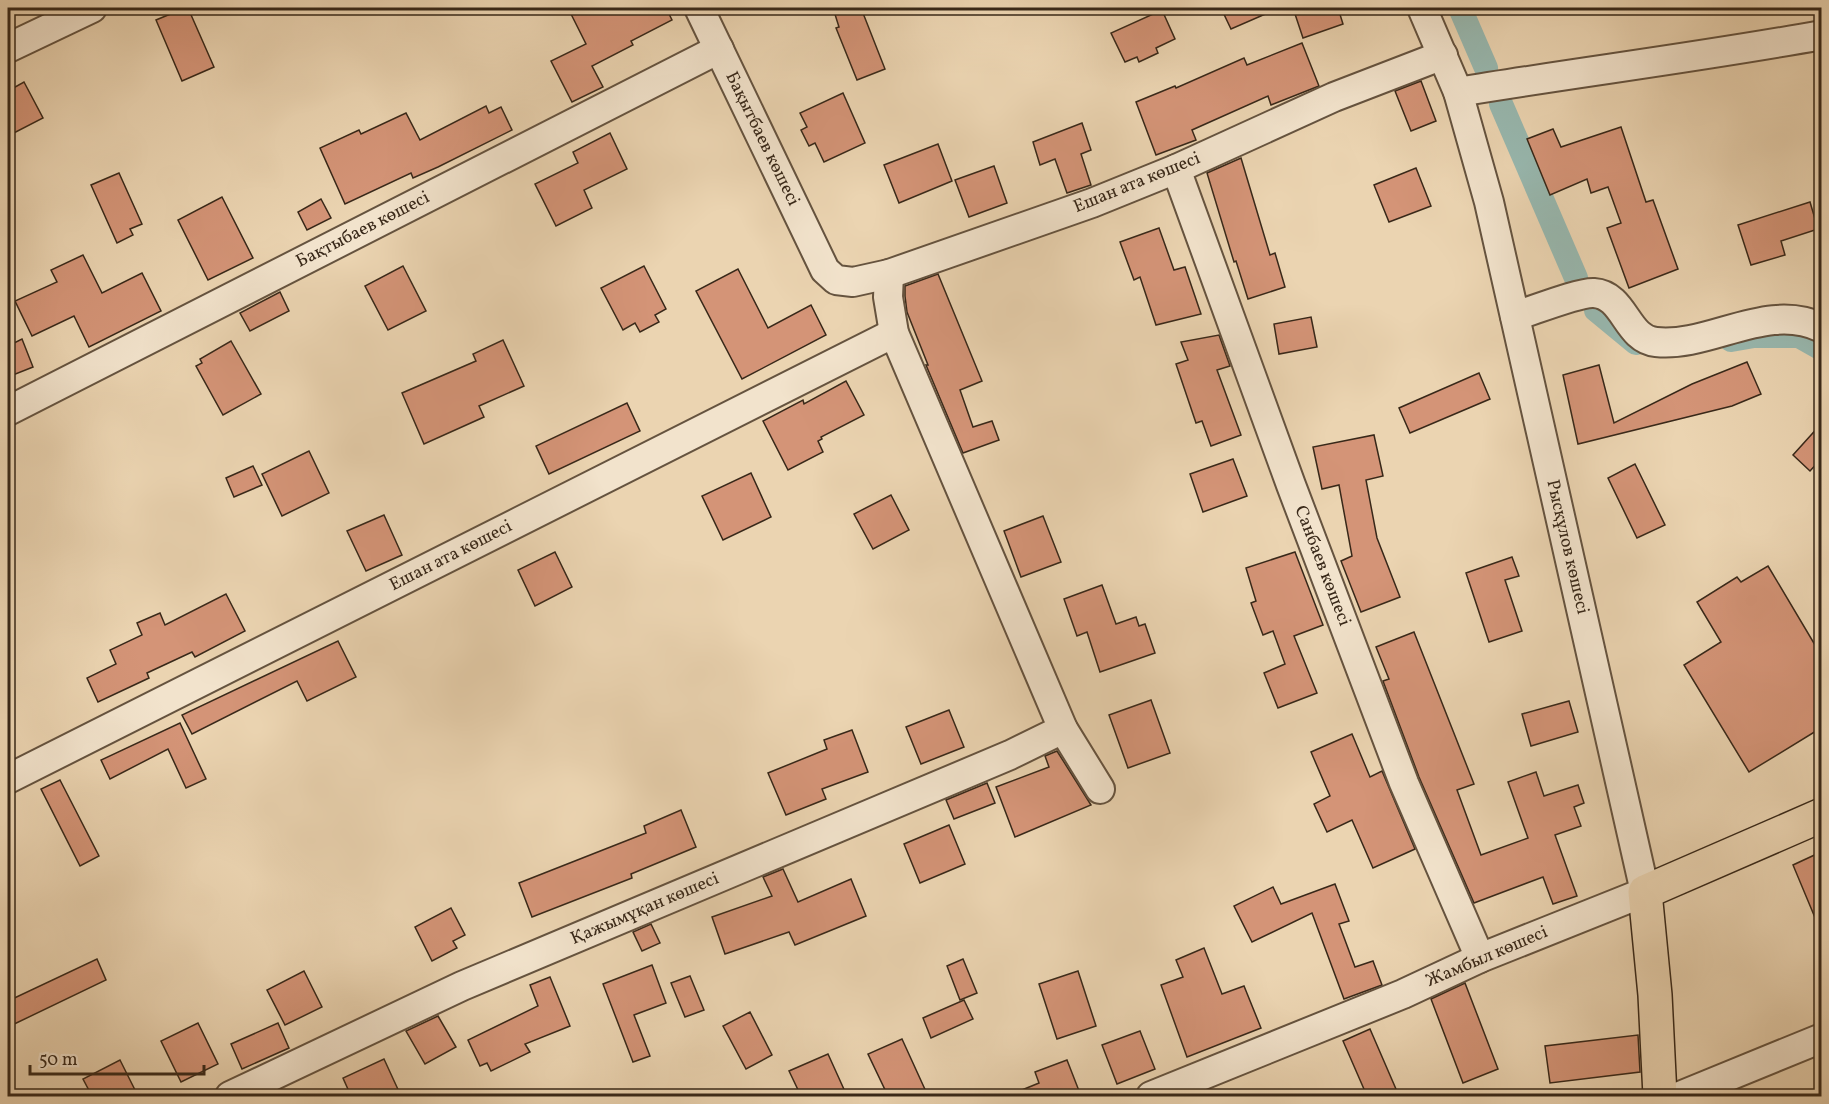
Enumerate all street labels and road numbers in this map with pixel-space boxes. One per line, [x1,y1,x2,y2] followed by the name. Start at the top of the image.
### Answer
[719,68,805,210] street label: Бақытбаев көшесі
[1070,146,1204,220] street label: Ешан ата көшесі
[292,185,434,275] street label: Бақтыбаев көшесі
[1539,477,1595,617] street label: Рысқұлов көшесі
[1288,502,1356,630] street label: Санбаев көшесі
[385,514,517,598] street label: Ешан ата көшесі
[567,866,723,952] street label: Қажымұқан көшесі
[1422,920,1552,994] street label: Жамбыл көшесі

